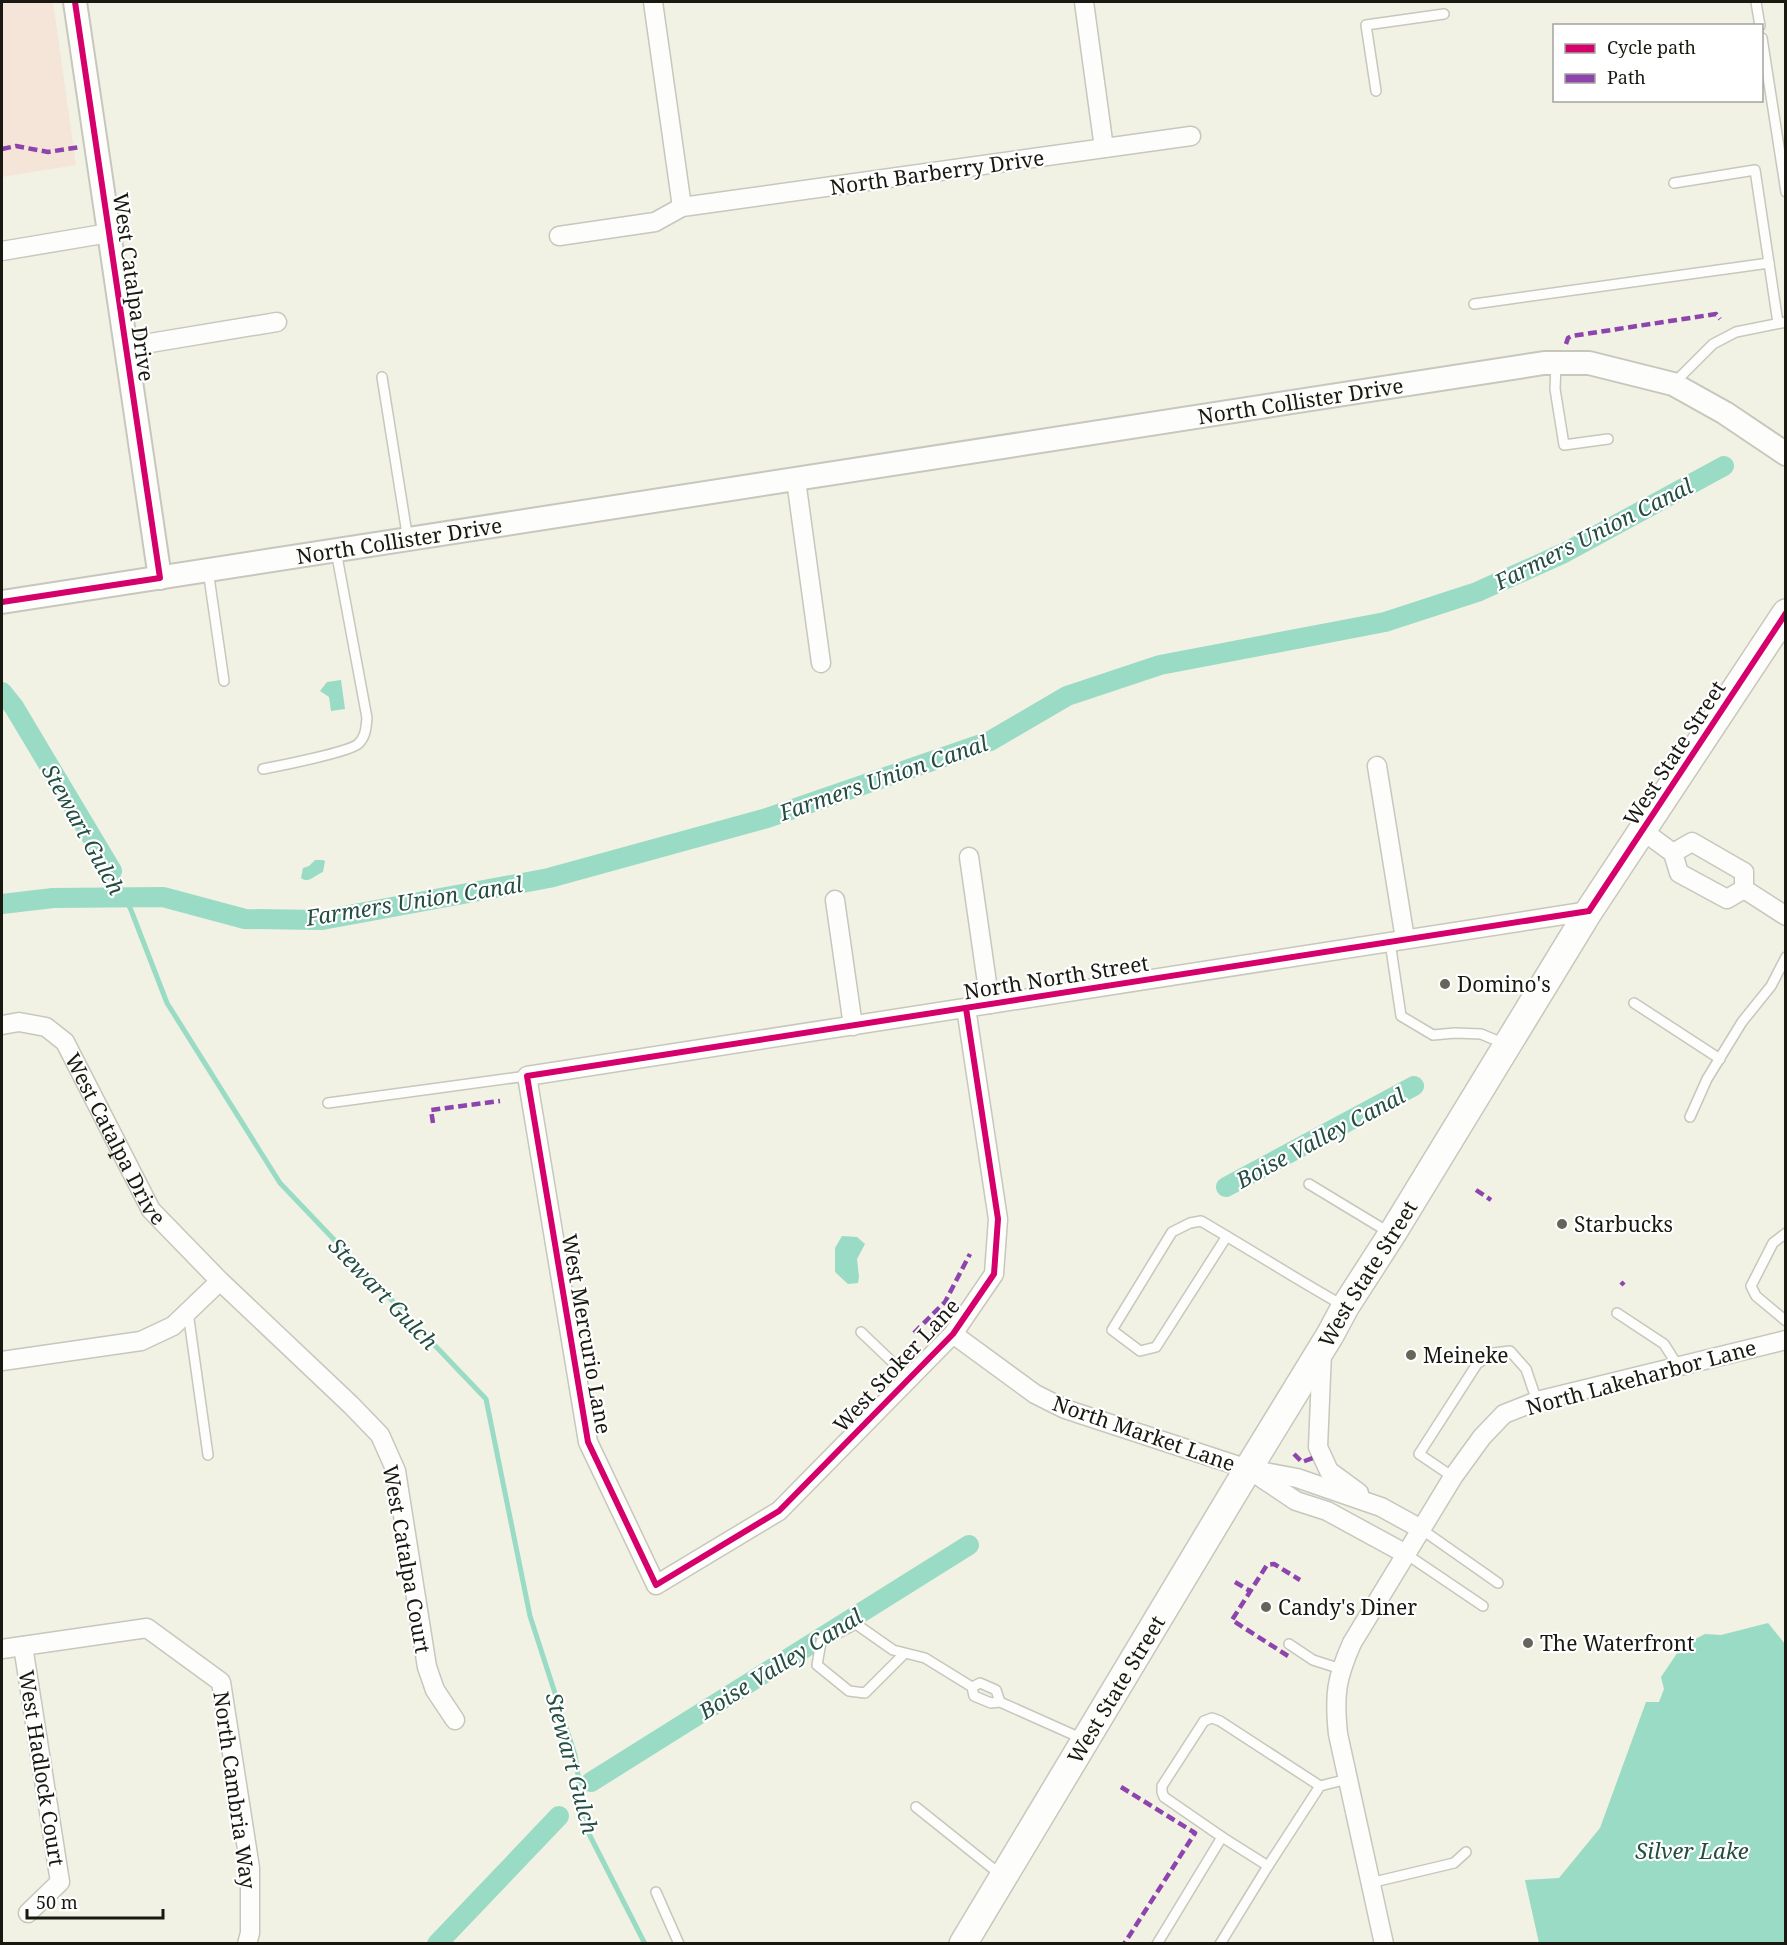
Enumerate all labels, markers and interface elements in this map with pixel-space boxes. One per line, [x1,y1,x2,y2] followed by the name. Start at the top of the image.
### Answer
[1553,24,1763,102] legend
[1607,35,1696,59] text: Cycle path
[1607,65,1646,89] text: Path
[828,143,1046,201] street label: North Barberry Drive
[107,191,161,383] street label: West Catalpa Drive
[1196,371,1405,431] street label: North Collister Drive
[1488,470,1697,596] water label: Farmers Union Canal
[294,511,504,570] street label: North Collister Drive
[1617,675,1731,831] street label: West State Street
[774,727,991,827] water label: Farmers Union Canal
[36,758,132,900] water label: Stewart Gulch
[303,868,525,932] water label: Farmers Union Canal
[961,949,1151,1005] street label: North North Street
[1457,970,1551,998] place label: Domino's
[1438,977,1452,991] marker: Domino's
[59,1048,172,1231] street label: West Catalpa Drive
[1229,1080,1410,1195] water label: Boise Valley Canal
[1312,1195,1423,1352] street label: West State Street
[1574,1210,1673,1238] place label: Starbucks
[1555,1217,1569,1231] marker: Starbucks
[323,1230,445,1356] water label: Stewart Gulch
[556,1232,618,1436] street label: West Mercurio Lane
[827,1292,965,1438] street label: West Stoker Lane
[1523,1333,1759,1421] street label: North Lakeharbor Lane
[1423,1341,1509,1369] place label: Meineke
[1404,1348,1418,1362] marker: Meineke
[1049,1389,1239,1477] street label: North Market Lane
[377,1463,437,1655] street label: West Catalpa Court
[1278,1593,1417,1621] place label: Candy's Diner
[692,1600,868,1726] water label: Boise Valley Canal
[1259,1600,1273,1614] marker: Candy's Diner
[1061,1610,1171,1768] street label: West State Street
[1540,1629,1694,1657] place label: The Waterfront
[1521,1636,1535,1650] marker: The Waterfront
[13,1668,71,1868] street label: West Hadlock Court
[207,1689,263,1891] street label: North Cambria Way
[540,1689,606,1837] water label: Stewart Gulch
[1635,1835,1749,1865] water label: Silver Lake
[27,1882,164,1920] scale bar
[36,1890,78,1914] text: 50 m

